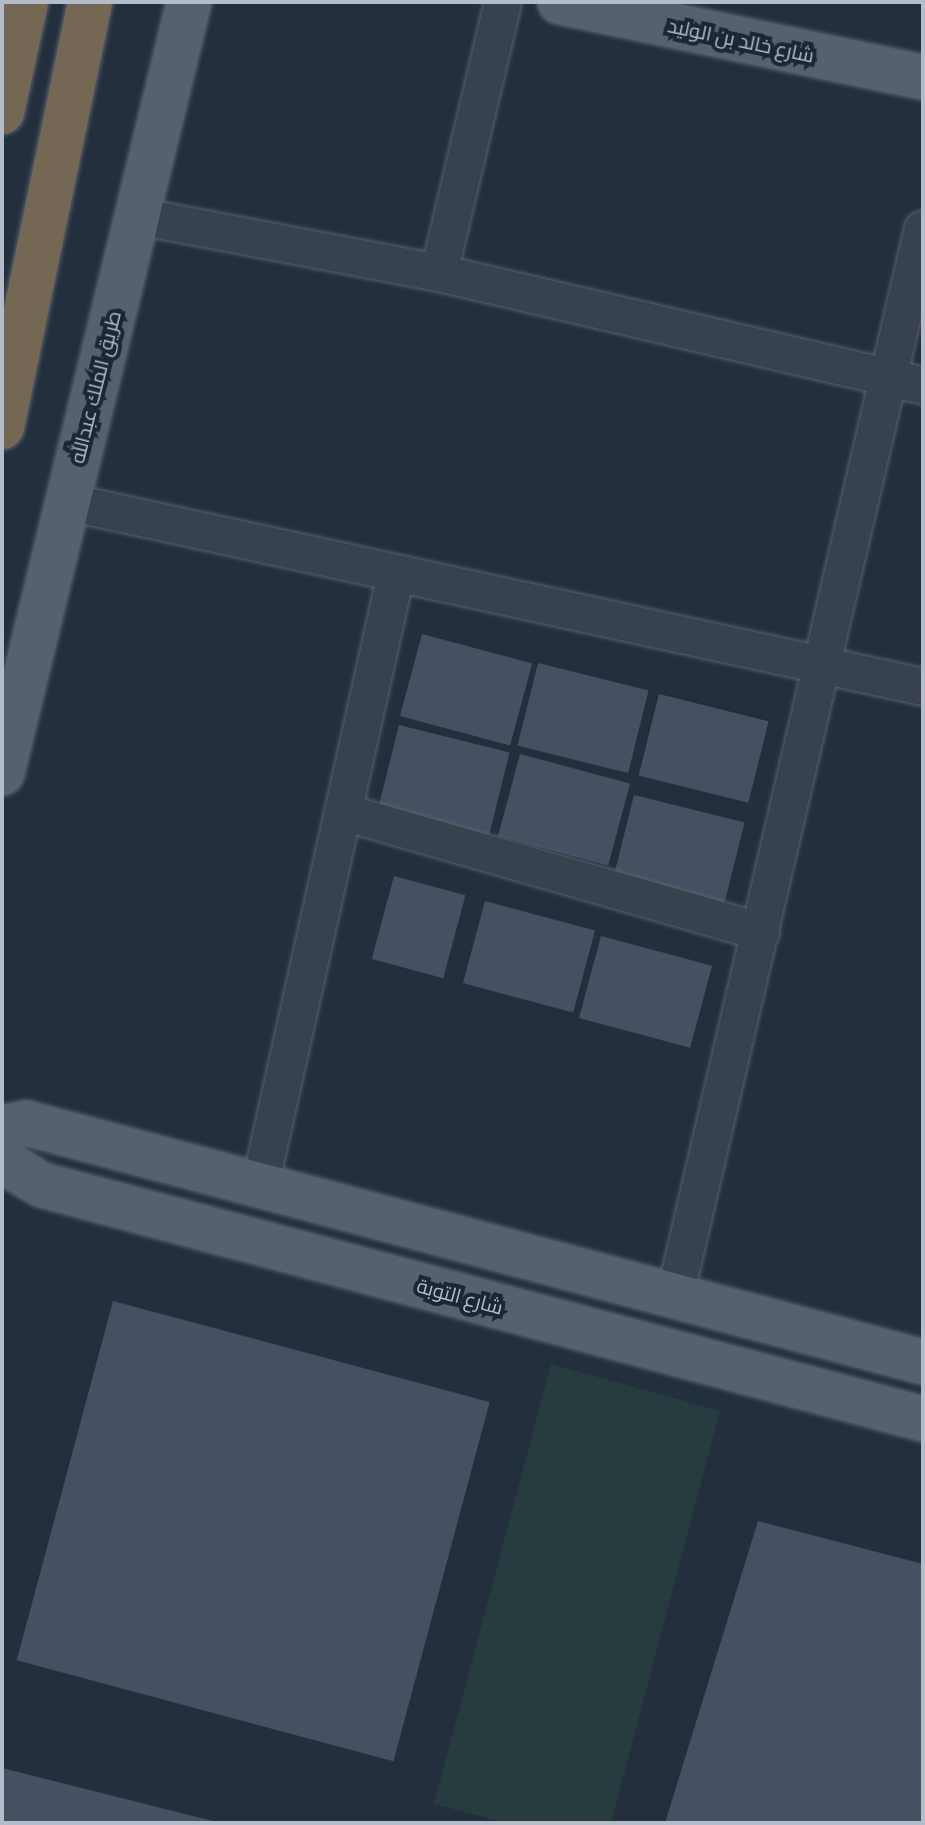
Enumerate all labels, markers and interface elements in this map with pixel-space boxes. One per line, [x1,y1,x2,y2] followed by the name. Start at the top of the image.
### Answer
[666,13,816,67] street label: شارع خالد بن الوليد
[64,308,126,466] street label: طريق الملك عبدالله
[414,1273,506,1319] street label: شارع التوبة

